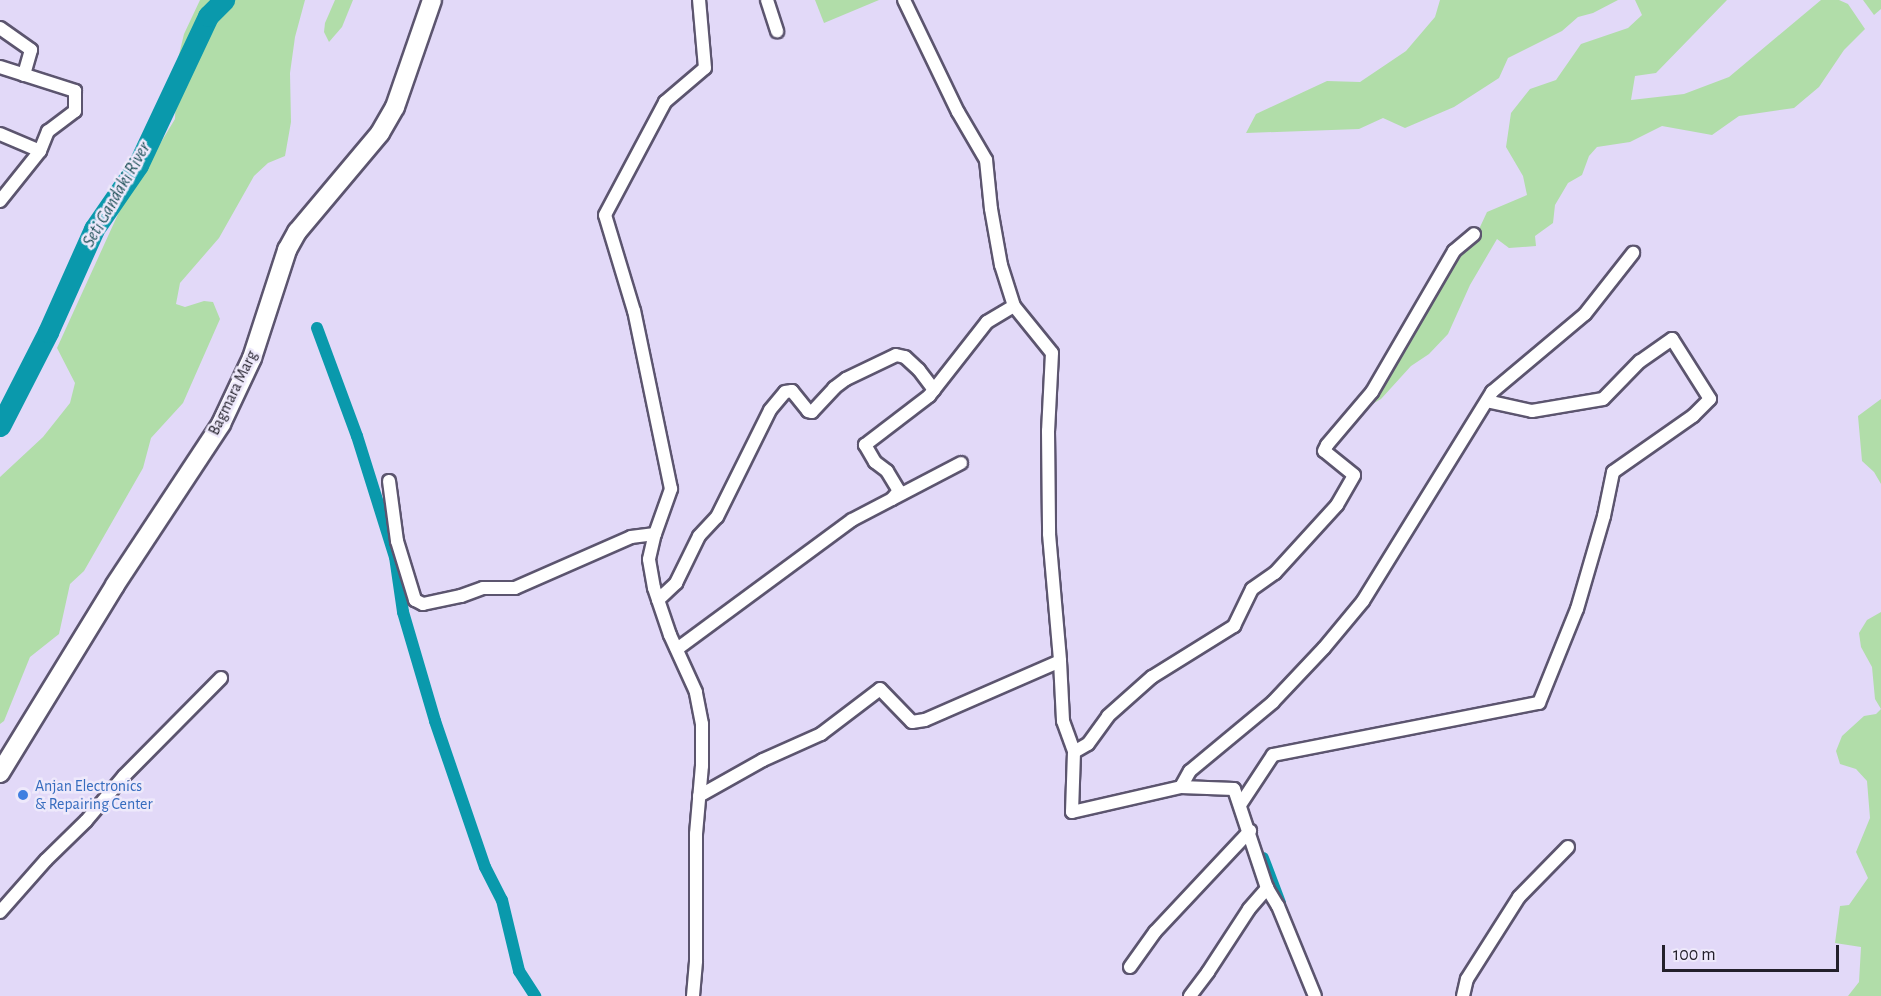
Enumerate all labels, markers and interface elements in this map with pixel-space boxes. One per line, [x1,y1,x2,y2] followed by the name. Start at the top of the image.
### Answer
[78,139,156,251] water label: Seti Gandaki River
[204,348,262,438] street label: Bagmara Marg
[35,776,153,814] place label: Anjan Electronics & Repairing Center
[16,788,30,802] marker: Anjan Electronics & Repairing Center
[1665,933,1842,971] scale bar
[1673,946,1716,964] text: 100 m

